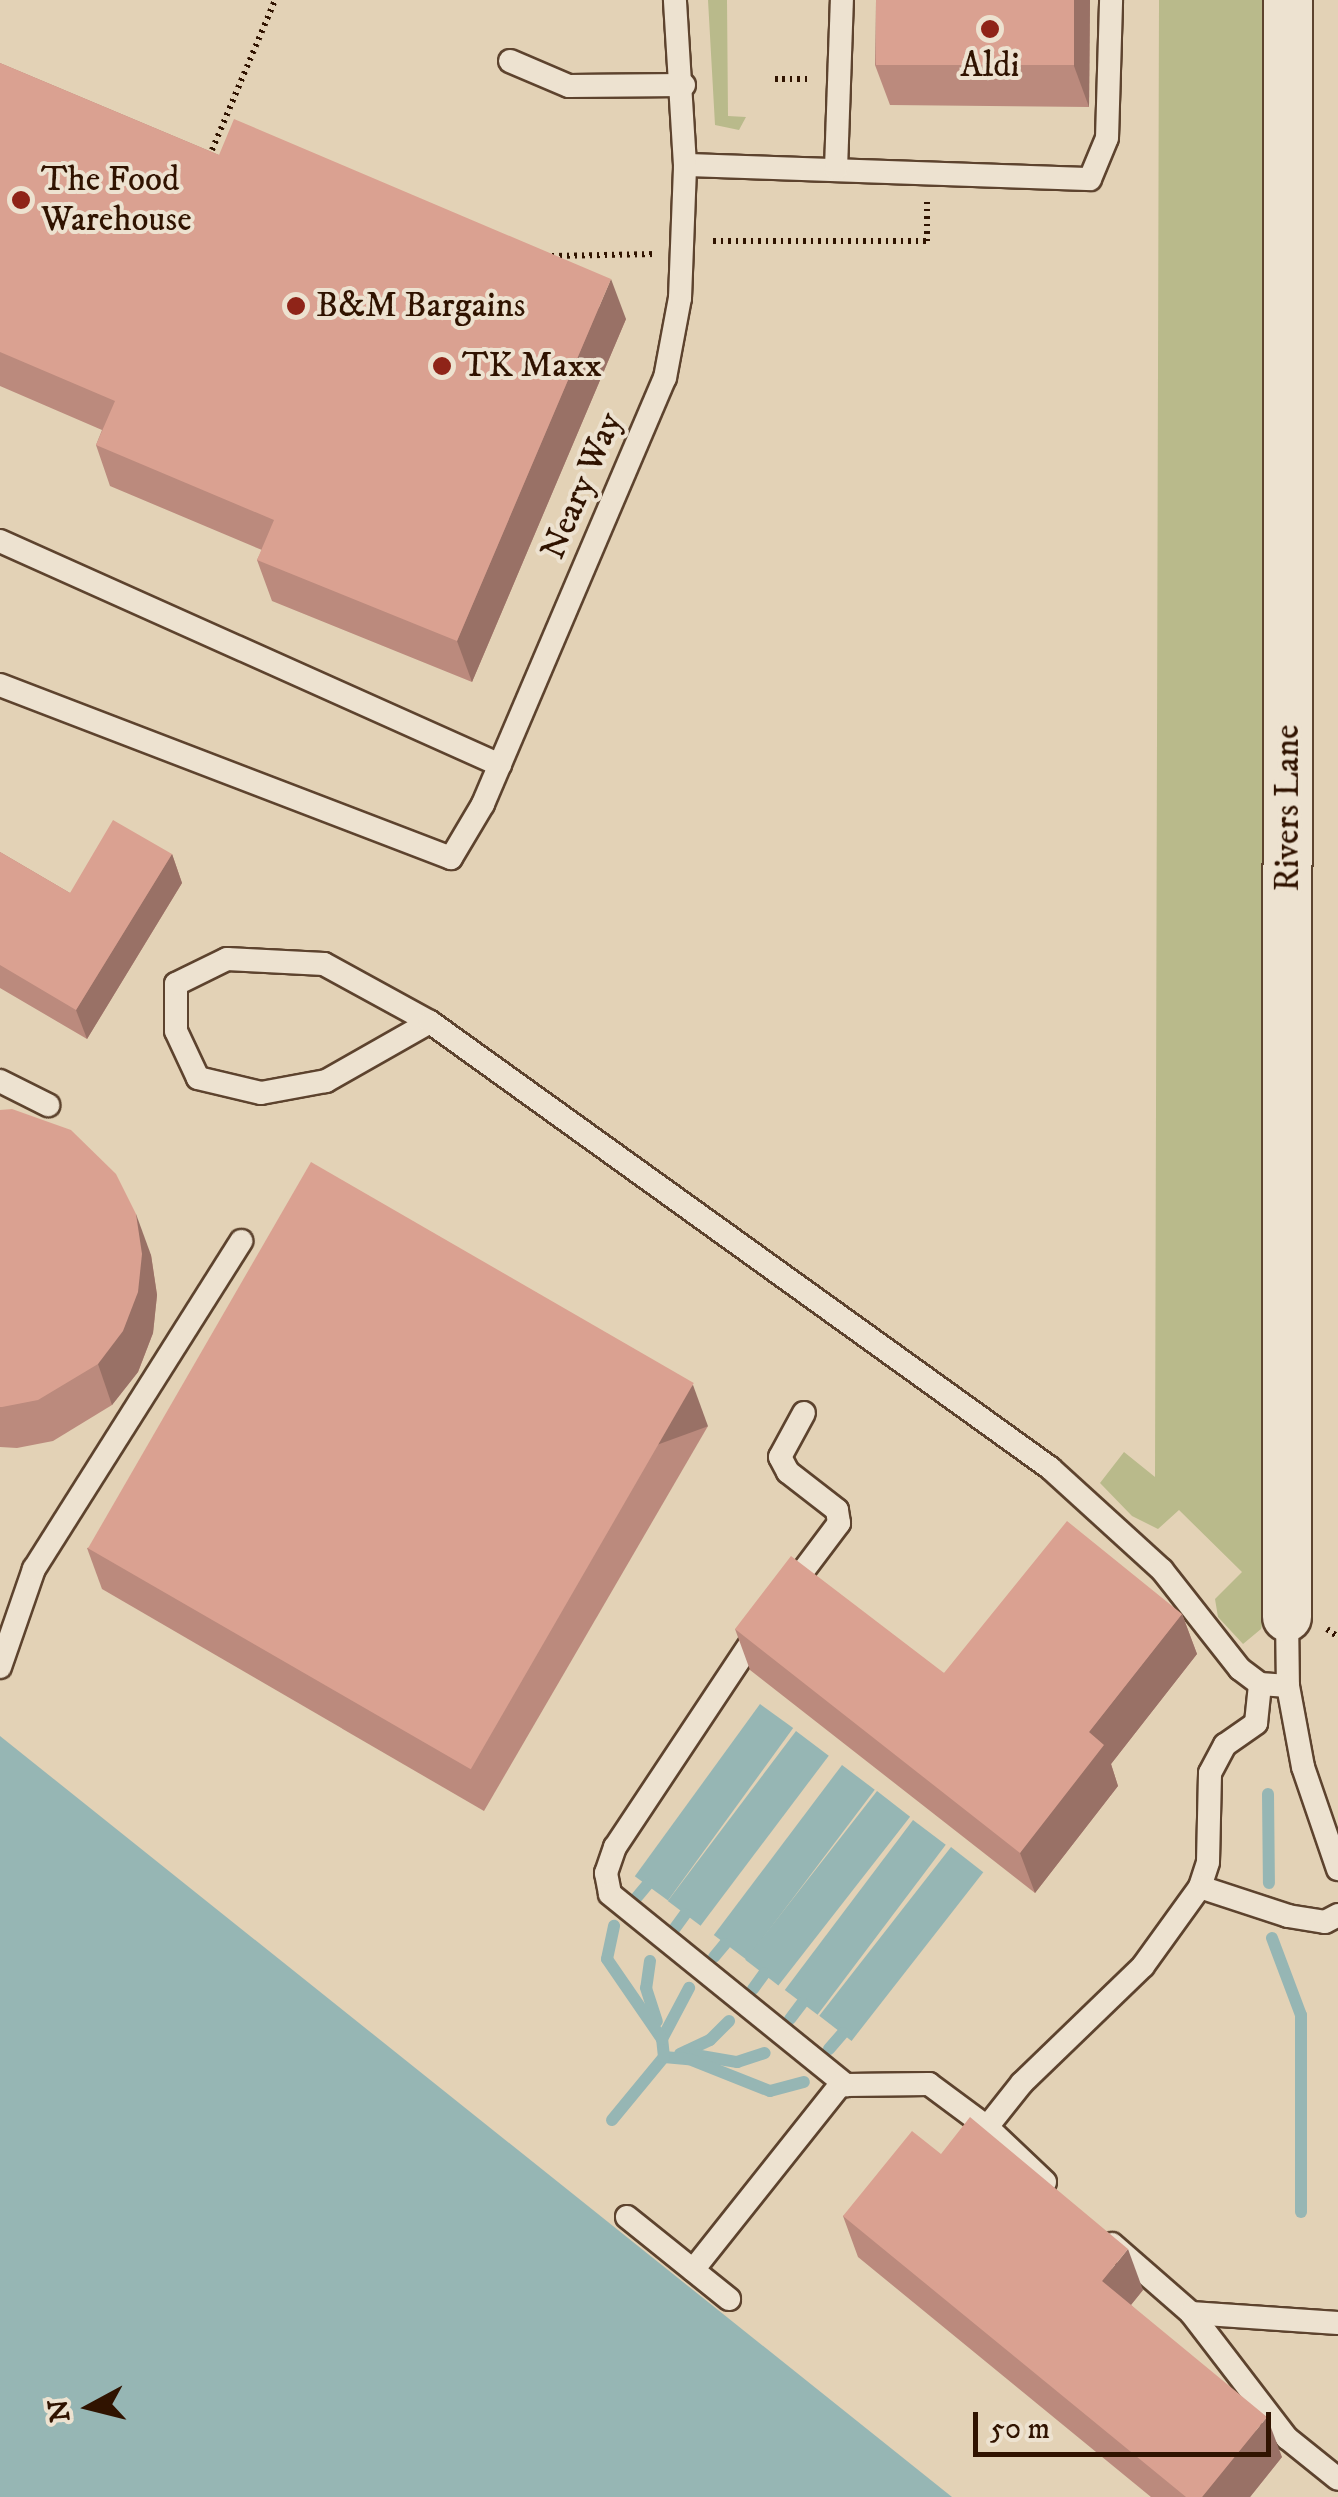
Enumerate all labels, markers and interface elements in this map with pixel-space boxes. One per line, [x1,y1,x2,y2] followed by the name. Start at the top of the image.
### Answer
[979,18,1001,40] marker: Aldi
[960,45,1020,87] place label: Aldi
[41,159,192,241] place label: The Food Warehouse
[10,189,32,211] marker: The Food Warehouse
[316,285,526,327] place label: B&M Bargains
[285,295,307,317] marker: B&M Bargains
[462,345,602,387] place label: TK Maxx
[431,355,453,377] marker: TK Maxx
[532,406,632,566] street label: Neary Way
[1267,724,1309,892] street label: Rivers Lane
[40,2357,140,2457] north arrow
[978,2392,1276,2454] scale bar
[41,2397,78,2424] text: N
[990,2411,1050,2448] text: 50 m

